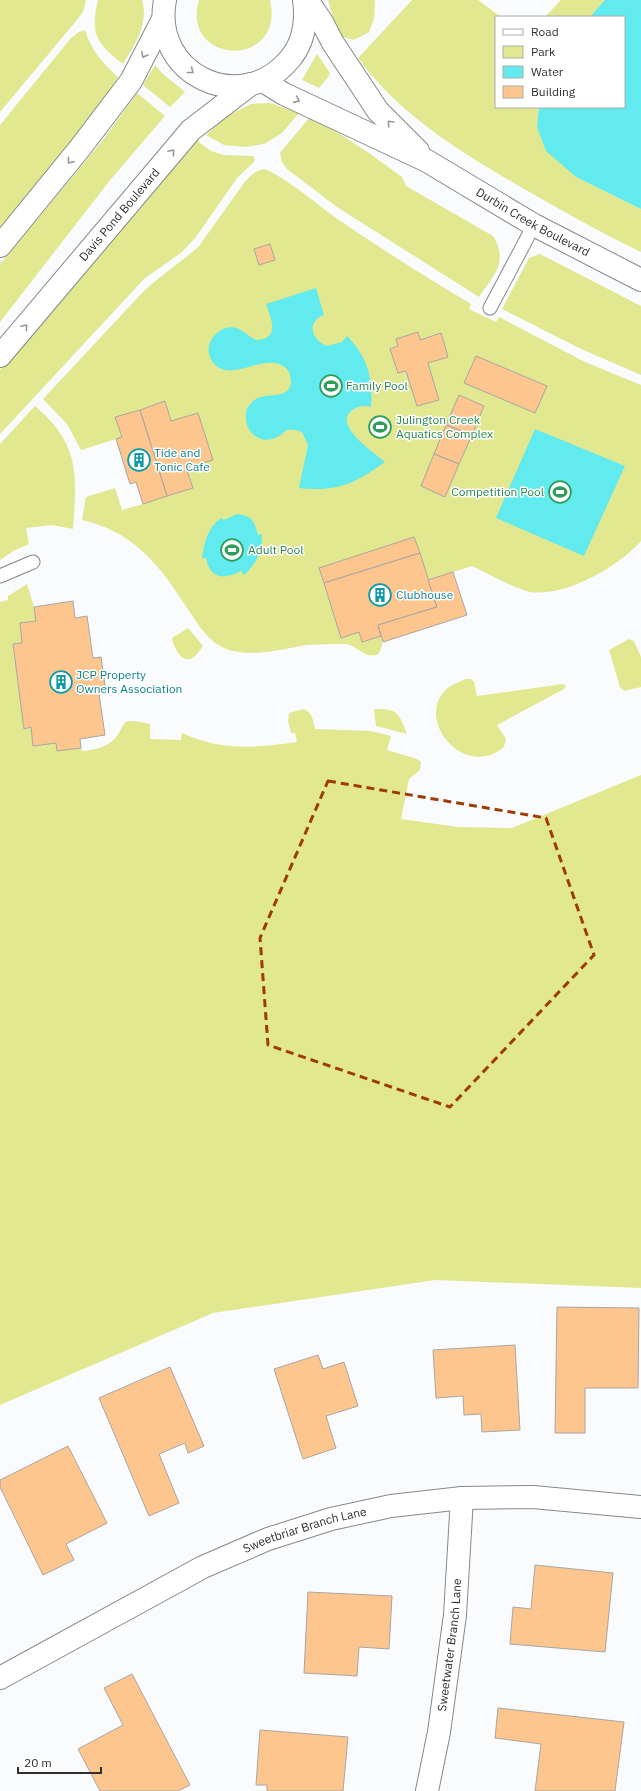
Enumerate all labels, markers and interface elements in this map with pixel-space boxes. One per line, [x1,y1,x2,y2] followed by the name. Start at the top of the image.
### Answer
[495,16,625,108] legend
[531,24,559,39] text: Road
[531,44,556,59] text: Park
[142,51,149,58] one-way arrow
[531,64,564,79] text: Water
[187,66,194,73] one-way arrow
[531,84,576,99] text: Building
[293,95,300,103] one-way arrow
[387,120,395,128] one-way arrow
[168,150,175,157] one-way arrow
[67,157,74,164] one-way arrow
[76,165,163,264] street label: Davis Pond Boulevard
[474,184,592,259] street label: Durbin Creek Boulevard
[21,324,28,331] one-way arrow
[318,373,344,399] sports icon: Family Pool
[346,378,408,393] place label: Family Pool
[396,412,493,441] place label: Julington Creek Aquatics Complex
[367,414,393,440] sports icon: Julington Creek Aquatics Complex
[154,445,210,474] place label: Tide and Tonic Cafe
[126,447,152,473] building icon: Tide and Tonic Cafe
[547,479,573,505] sports icon: Competition Pool
[451,484,544,499] place label: Competition Pool
[219,537,245,563] sports icon: Adult Pool
[248,542,303,557] place label: Adult Pool
[367,582,393,608] building icon: Clubhouse
[396,587,454,602] place label: Clubhouse
[76,667,182,696] place label: JCP Property Owners Association
[48,669,74,695] building icon: JCP Property Owners Association
[241,1503,368,1556] street label: Sweetbriar Branch Lane
[434,1577,464,1712] street label: Sweetwater Branch Lane
[18,1749,101,1775] scale bar
[24,1755,52,1770] text: 20 m

